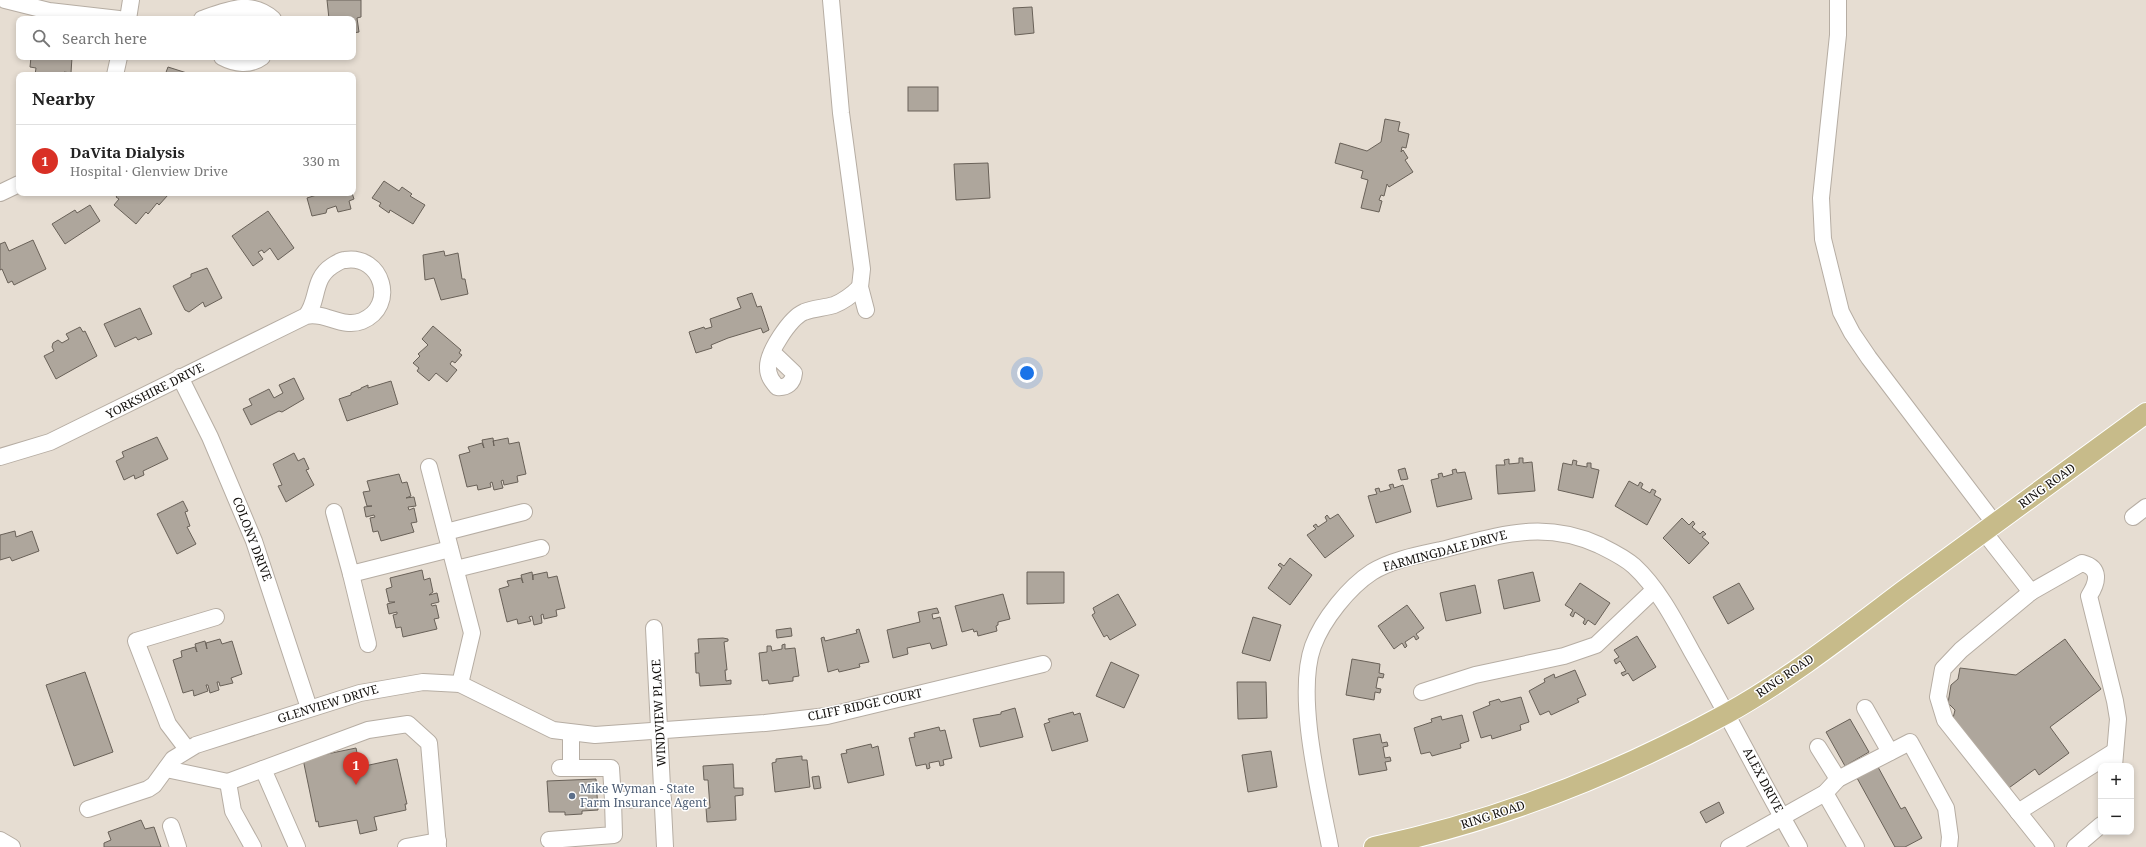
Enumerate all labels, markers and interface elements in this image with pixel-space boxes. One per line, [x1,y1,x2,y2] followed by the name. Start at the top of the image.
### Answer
[16,16,356,60] search box
[30,27,52,49] icon: search
[62,28,147,48] text: Search here
[32,87,95,110] text: Nearby
[70,142,185,162] text: DaVita Dialysis
[41,152,49,170] text: 1
[303,152,340,170] text: 330 m
[70,162,228,180] text: Hospital · Glenview Drive
[102,359,207,423] street label: YORKSHIRE DRIVE
[1017,363,1037,383] your location
[2015,459,2079,512] street label: RING ROAD
[229,494,276,583] street label: COLONY DRIVE
[1381,526,1509,575] street label: FARMINGDALE DRIVE
[1752,650,1817,701] street label: RING ROAD
[647,659,670,767] street label: WINDVIEW PLACE
[275,680,380,727] street label: GLENVIEW DRIVE
[806,684,924,725] street label: CLIFF RIDGE COURT
[1739,744,1788,815] street label: ALEX DRIVE
[343,752,369,785] pin: 1
[2098,763,2134,835] map controls
[2098,763,2134,799] button: +
[580,780,707,811] place label: Mike Wyman - State Farm Insurance Agent
[567,791,577,801] marker: Mike Wyman - State Farm Insurance Agent
[1459,796,1527,833] street label: RING ROAD
[2098,799,2134,835] button: −

